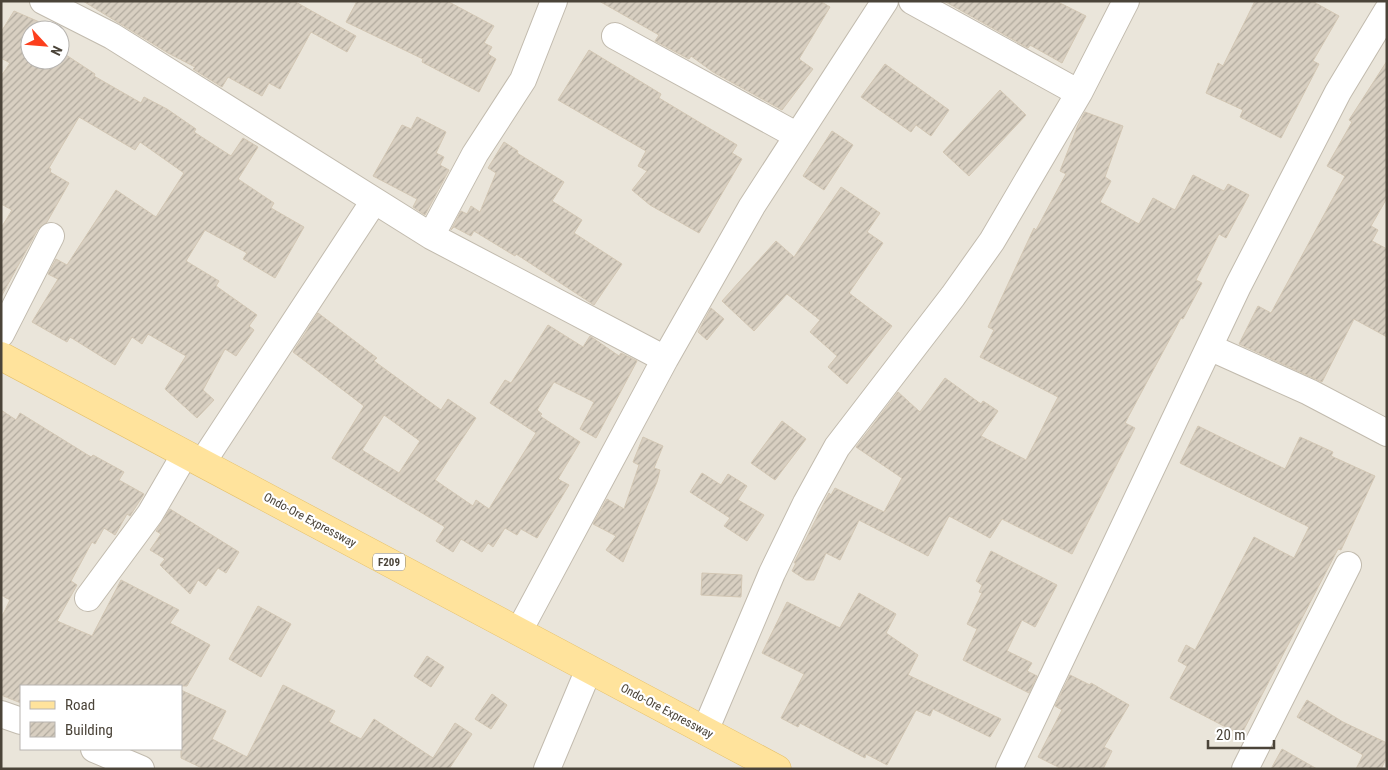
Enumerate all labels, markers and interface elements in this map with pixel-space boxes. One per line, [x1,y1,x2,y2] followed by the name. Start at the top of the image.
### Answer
[20,20,70,70] north arrow
[48,43,66,58] text: N
[261,490,359,550] street label: Ondo-Ore Expressway
[373,554,405,570] road number: F209
[618,681,716,741] street label: Ondo-Ore Expressway
[20,685,182,750] legend
[65,696,95,714] text: Road
[1208,718,1274,750] scale bar
[65,721,113,739] text: Building
[1216,726,1246,744] text: 20 m

